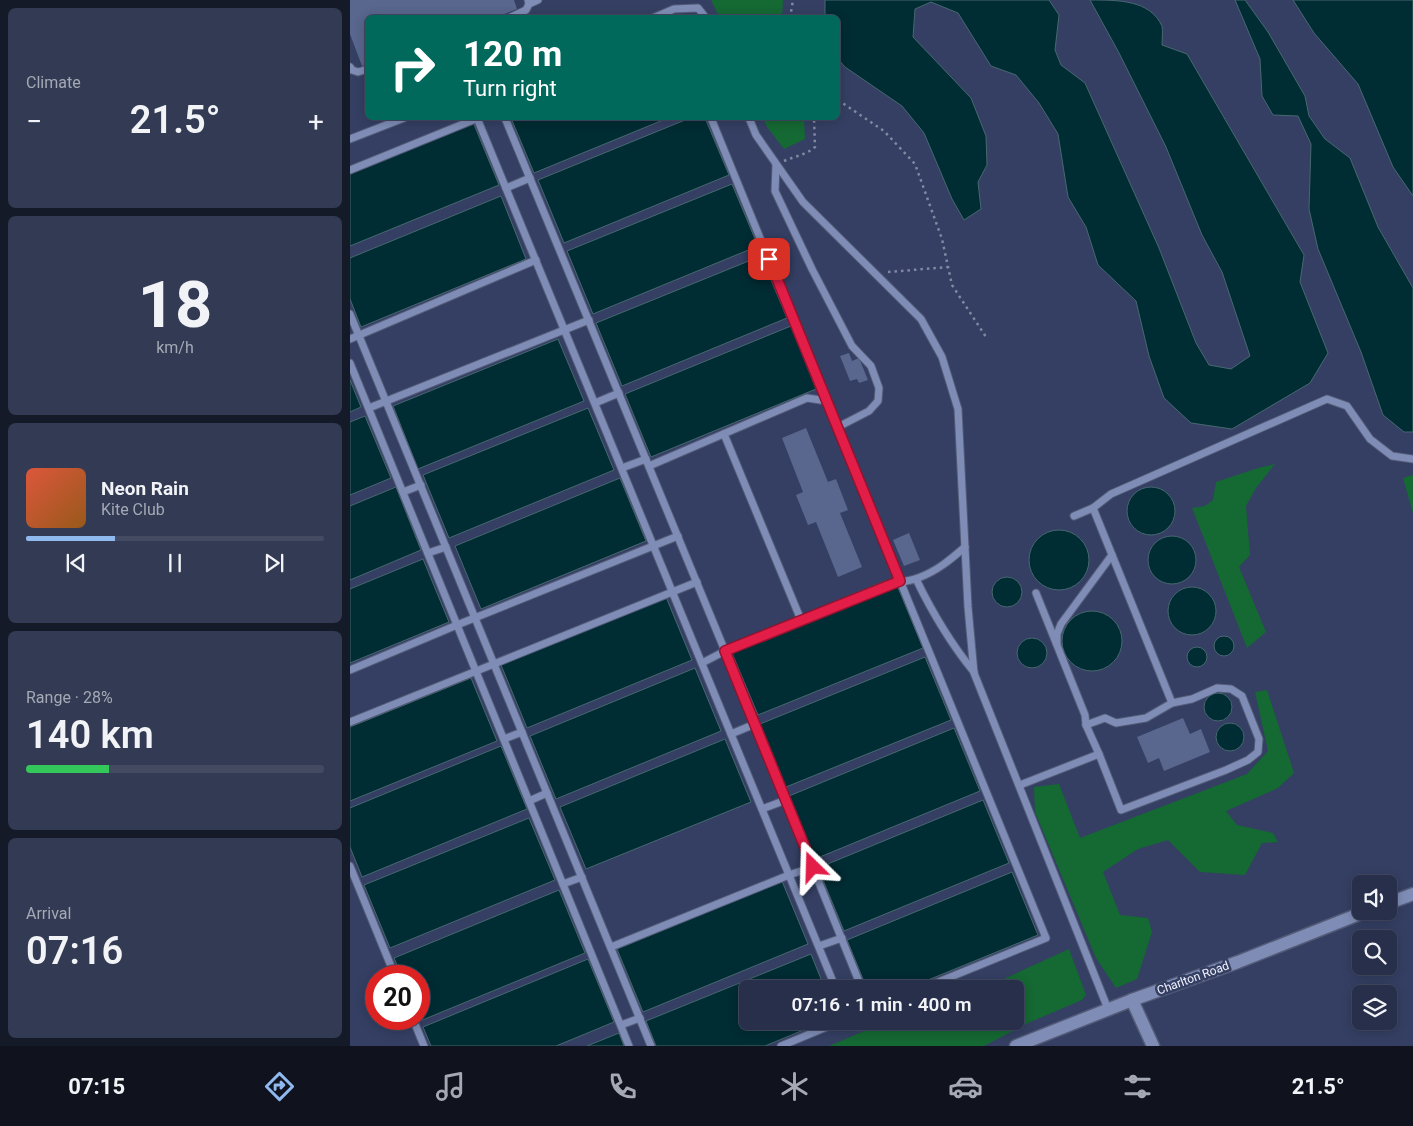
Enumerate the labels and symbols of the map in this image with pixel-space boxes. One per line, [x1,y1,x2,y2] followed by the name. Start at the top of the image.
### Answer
[748,238,790,280] pin
[786,840,838,892] position arrow
[1155,958,1231,998] street label: Charlton Road
[365,965,430,1030] speed limit sign: 20

